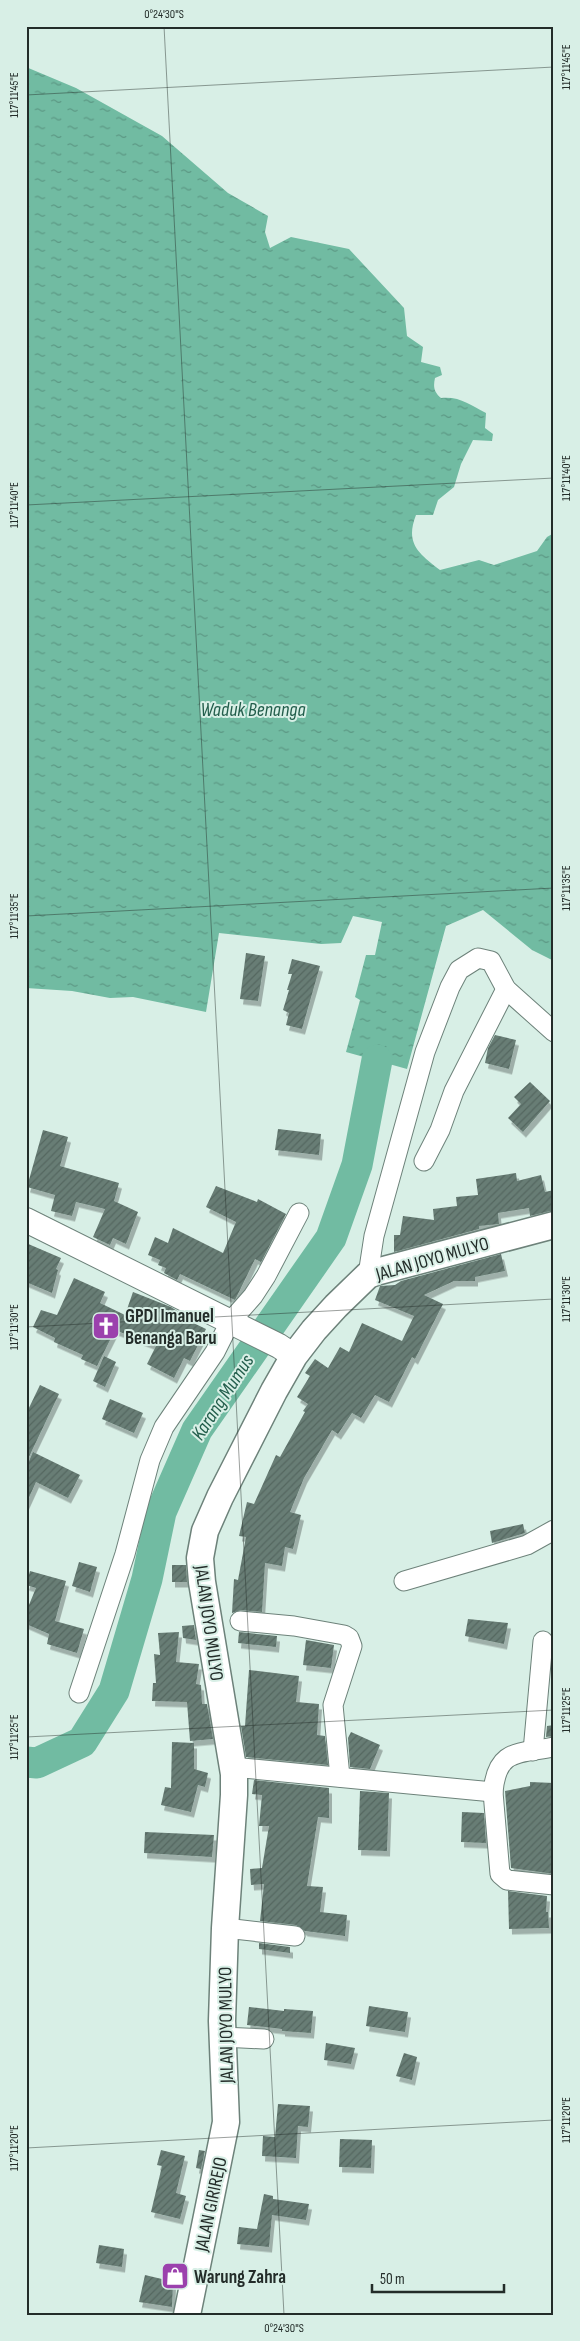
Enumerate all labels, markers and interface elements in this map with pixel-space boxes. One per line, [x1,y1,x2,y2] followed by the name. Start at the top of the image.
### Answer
[144,7,184,22] text: 0°24'30"S
[559,44,574,90] text: 117°11'45"E
[7,72,22,118] text: 117°11'45"E
[559,455,574,501] text: 117°11'40"E
[7,482,22,528] text: 117°11'40"E
[200,698,306,722] water label: Waduk Benanga
[559,865,574,911] text: 117°11'35"E
[7,893,22,939] text: 117°11'35"E
[372,1232,492,1287] street label: JALAN JOYO MULYO
[559,1276,574,1322] text: 117°11'30"E
[7,1304,22,1350] text: 117°11'30"E
[125,1305,216,1350] place label: GPDI Imanuel Benanga Baru
[91,1311,121,1341] church icon: GPDI Imanuel Benanga Baru
[186,1350,259,1445] water label: Karang Mumus
[189,1563,228,1682] street label: JALAN JOYO MULYO
[559,1687,574,1733] text: 117°11'25"E
[7,1714,22,1760] text: 117°11'25"E
[214,1967,239,2084] street label: JALAN JOYO MULYO
[559,2097,574,2143] text: 117°11'20"E
[7,2125,22,2171] text: 117°11'20"E
[190,2155,233,2255] street label: JALAN GIRIREJO
[160,2261,190,2291] shop icon: Warung Zahra
[372,2261,505,2293] scale bar
[194,2266,286,2289] place label: Warung Zahra
[380,2270,405,2289] text: 50 m
[264,2321,304,2336] text: 0°24'30"S

